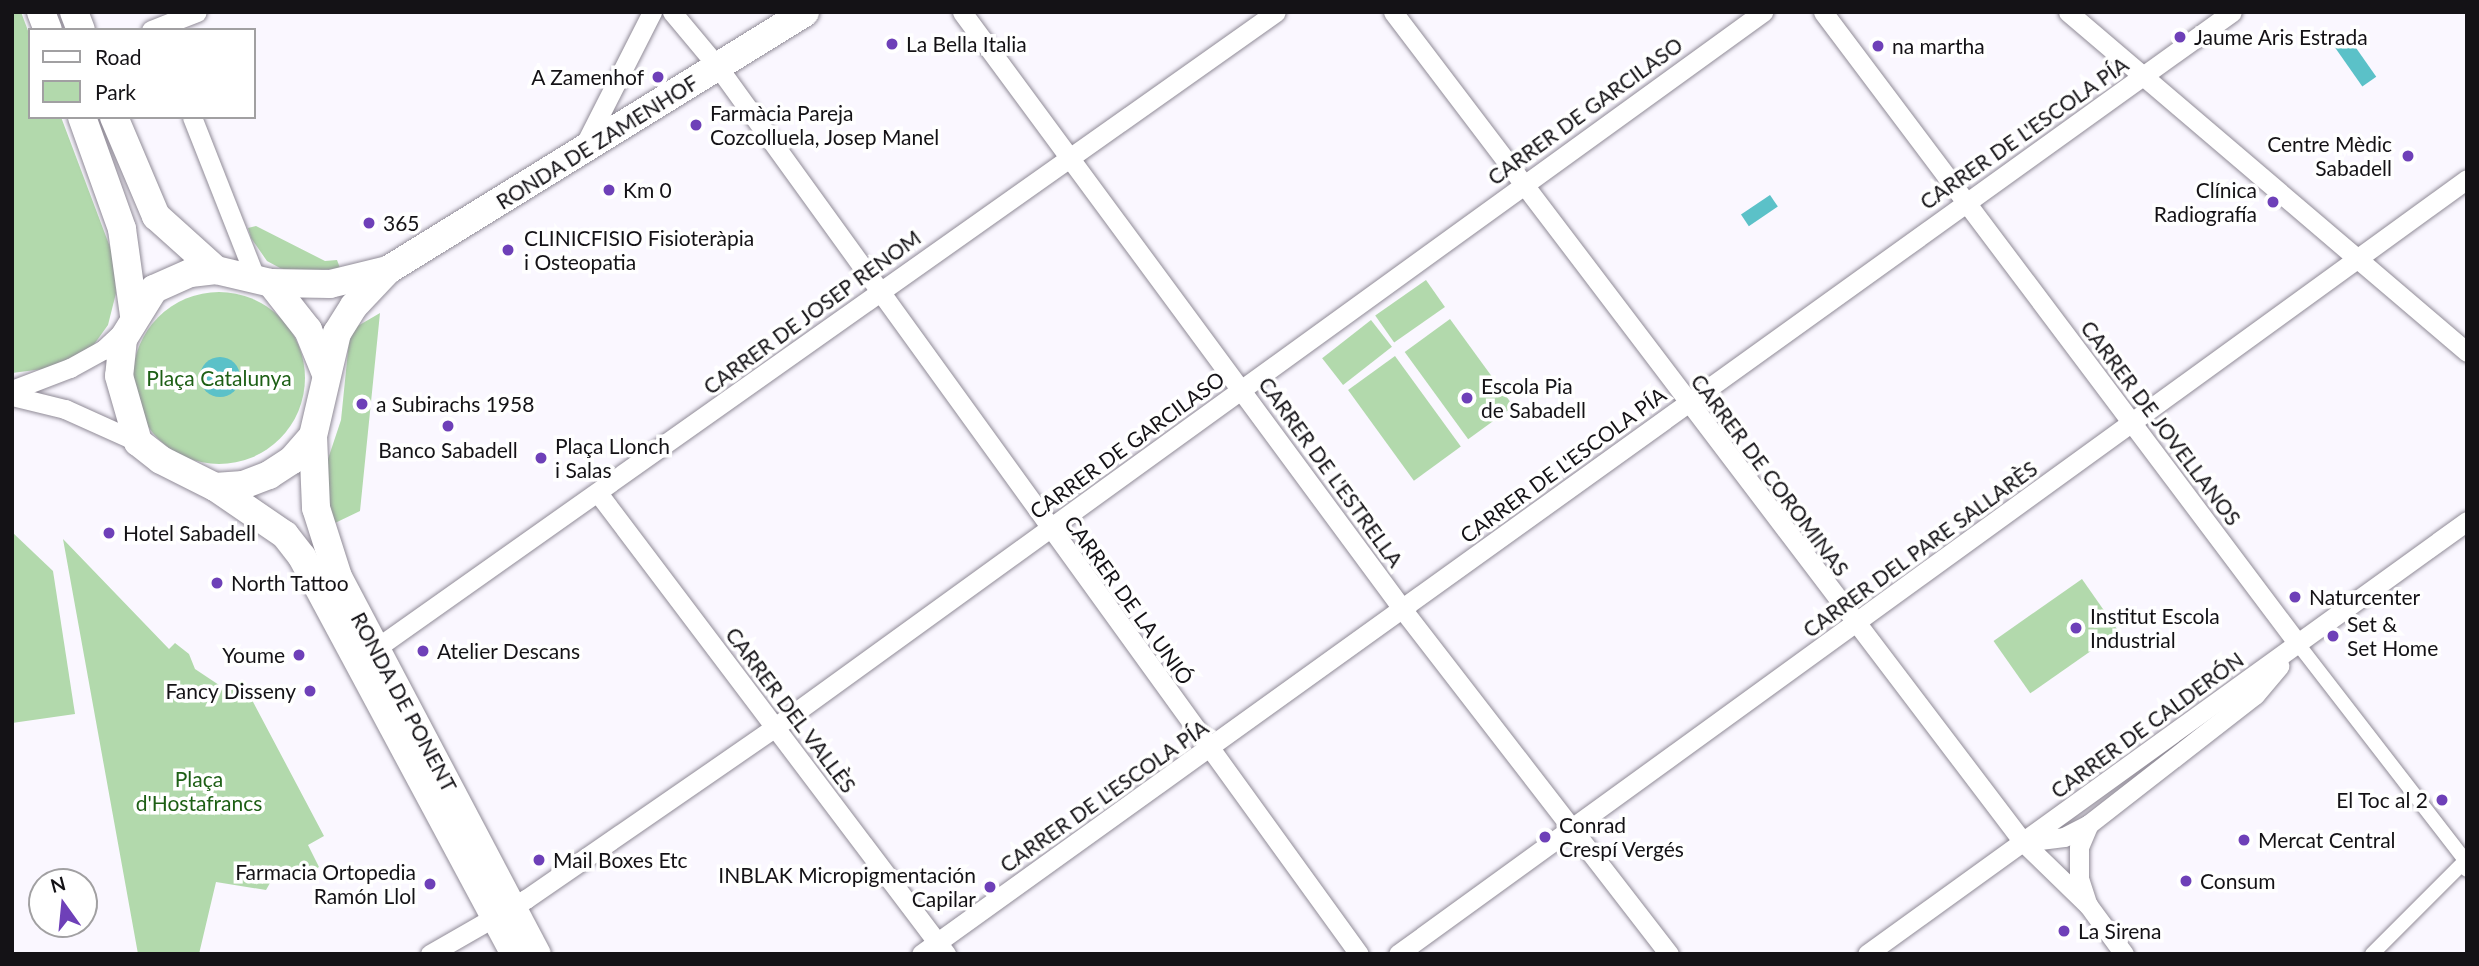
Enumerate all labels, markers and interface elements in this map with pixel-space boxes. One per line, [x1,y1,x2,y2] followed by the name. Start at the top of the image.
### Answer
[2194,24,2368,50] place label: Jaume Aris Estrada
[28,28,256,119] legend
[2172,29,2188,45] marker: Jaume Aris Estrada
[906,31,1027,57] place label: La Bella Italia
[1483,32,1687,190] street label: CARRER DE GARCILASO
[1892,33,1985,59] place label: na martha
[884,36,900,52] marker: La Bella Italia
[1870,38,1886,54] marker: na martha
[95,44,142,69] text: Road
[1915,51,2133,215] street label: CARRER DE L'ESCOLA PÍA
[531,64,644,90] place label: A Zamenhof
[491,69,703,215] street label: RONDA DE ZAMENHOF
[650,69,666,85] marker: A Zamenhof
[95,79,136,104] text: Park
[710,100,940,150] place label: Farmàcia Pareja Cozcolluela, Josep Manel
[688,117,704,133] marker: Farmàcia Pareja Cozcolluela, Josep Manel
[2267,131,2392,181] place label: Centre Mèdic Sabadell
[2398,146,2418,166] marker: Centre Mèdic Sabadell
[623,177,672,203] place label: Km 0
[2154,177,2257,227] place label: Clínica Radiografía
[601,182,617,198] marker: Km 0
[2263,192,2283,212] marker: Clínica Radiografía
[383,210,420,236] place label: 365
[361,215,377,231] marker: 365
[698,224,926,400] street label: CARRER DE JOSEP RENOM
[524,225,754,275] place label: CLINICFISIO Fisioteràpia i Osteopatia
[498,240,518,260] marker: CLINICFISIO Fisioteràpia i Osteopatia
[2076,315,2246,531] street label: CARRER DE JOVELLANOS
[146,365,292,391] park label: Plaça Catalunya
[1025,366,1229,524] street label: CARRER DE GARCILASO
[1686,369,1854,581] street label: CARRER DE COROMINAS
[1254,372,1408,572] street label: CARRER DE L'ESTRELLA
[1481,373,1586,423] place label: Escola Pia de Sabadell
[1455,382,1671,548] street label: CARRER DE L'ESCOLA PÍA
[1459,390,1475,406] marker: Escola Pia de Sabadell
[376,391,534,417] place label: a Subirachs 1958
[354,396,370,412] marker: a Subirachs 1958
[440,418,456,434] marker: Banco Sabadell
[555,433,670,483] place label: Plaça Llonch i Salas
[378,437,518,463] place label: Banco Sabadell
[533,450,549,466] marker: Plaça Llonch i Salas
[1798,455,2042,643] street label: CARRER DEL PARE SALLARÈS
[1059,510,1199,690] street label: CARRER DE LA UNIÓ
[123,520,256,546] place label: Hotel Sabadell
[101,525,117,541] marker: Hotel Sabadell
[231,570,349,596] place label: North Tattoo
[209,575,225,591] marker: North Tattoo
[2309,584,2420,610] place label: Naturcenter
[2287,589,2303,605] marker: Naturcenter
[2090,603,2220,653] place label: Institut Escola Industrial
[346,608,462,796] street label: RONDA DE PONENT
[2347,611,2438,661] place label: Set & Set Home
[2068,620,2084,636] marker: Institut Escola Industrial
[720,622,862,798] street label: CARRER DEL VALLÈS
[2325,628,2341,644] marker: Set & Set Home
[437,638,581,664] place label: Atelier Descans
[222,642,285,668] place label: Youme
[415,643,431,659] marker: Atelier Descans
[291,647,307,663] marker: Youme
[2046,647,2248,803] street label: CARRER DE CALDERÓN
[165,678,296,704] place label: Fancy Disseny
[302,683,318,699] marker: Fancy Disseny
[995,714,1213,878] street label: CARRER DE L'ESCOLA PÍA
[136,766,262,816] park label: Plaça d'Hostafrancs
[2336,787,2428,813] place label: El Toc al 2
[2434,792,2450,808] marker: El Toc al 2
[1559,812,1685,862] place label: Conrad Crespí Vergés
[2258,827,2396,853] place label: Mercat Central
[1537,829,1553,845] marker: Conrad Crespí Vergés
[2236,832,2252,848] marker: Mercat Central
[553,847,688,873] place label: Mail Boxes Etc
[531,852,547,868] marker: Mail Boxes Etc
[235,859,416,909] place label: Farmacia Ortopedia Ramón Llol
[718,862,976,912] place label: INBLAK Micropigmentación Capilar
[28,868,98,938] north arrow
[2200,868,2276,894] place label: Consum
[48,871,68,897] text: N
[2178,873,2194,889] marker: Consum
[422,876,438,892] marker: Farmacia Ortopedia Ramón Llol
[982,879,998,895] marker: INBLAK Micropigmentación Capilar
[2078,918,2161,944] place label: La Sirena
[2056,923,2072,939] marker: La Sirena

